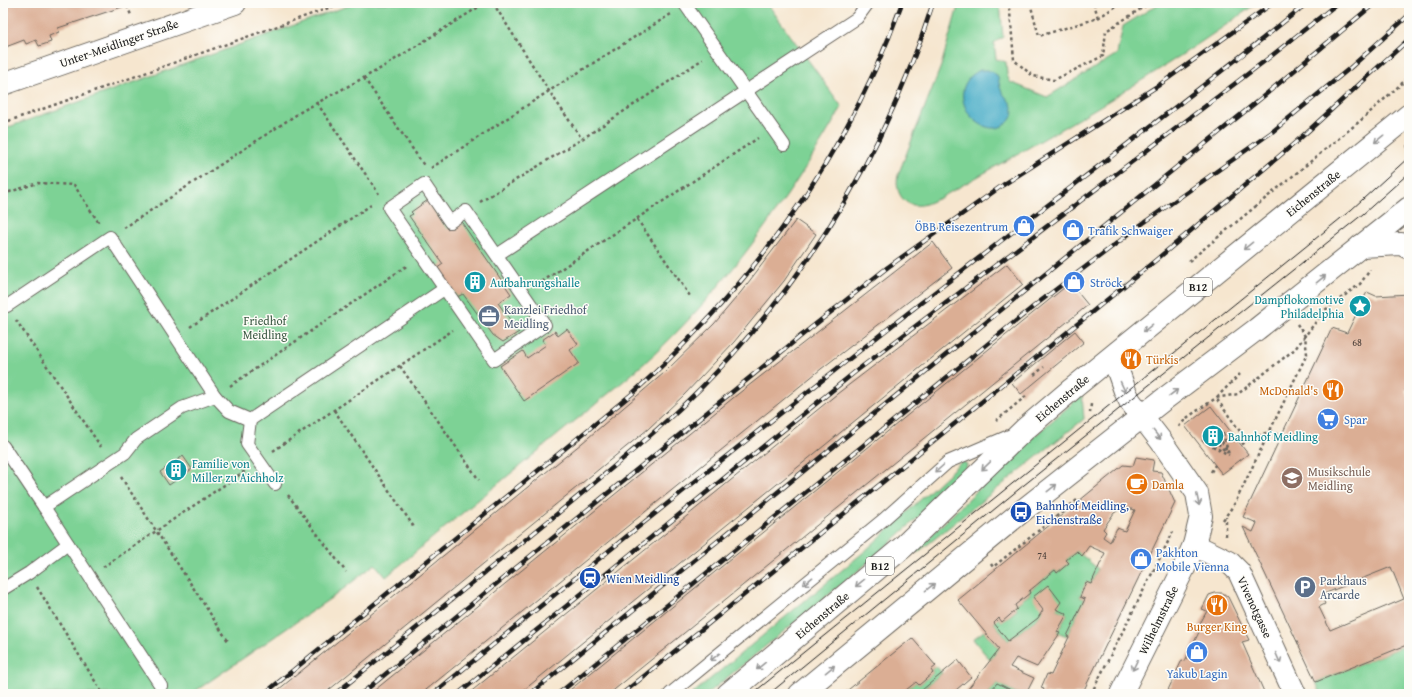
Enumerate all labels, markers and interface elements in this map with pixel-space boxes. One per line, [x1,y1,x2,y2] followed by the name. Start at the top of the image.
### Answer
[57,15,181,71] street label: Unter-Meidlinger Straße
[1373,135,1384,144] one-way arrow
[1282,165,1344,220] street label: Eichenstraße
[1011,213,1037,239] shop icon: ÖBB Reisezentrum
[1060,217,1086,243] shop icon: Trafik Schwaiger
[915,218,1008,235] place label: ÖBB Reisezentrum
[1088,222,1173,239] place label: Trafik Schwaiger
[1243,241,1254,250] one-way arrow
[462,269,488,295] building icon: Aufbahrungshalle
[1061,269,1087,295] shop icon: Ströck
[490,274,580,291] place label: Aufbahrungshalle
[1090,274,1123,291] place label: Ströck
[1315,274,1326,283] one-way arrow
[1184,278,1212,296] road number: B12
[1255,291,1344,322] place label: Dampflokomotive Philadelphia
[1347,293,1373,319] place icon: Dampflokomotive Philadelphia
[504,301,588,332] place label: Kanzlei Friedhof Meidling
[476,303,502,329] office icon: Kanzlei Friedhof Meidling
[243,312,288,343] park label: Friedhof Meidling
[1142,323,1153,332] one-way arrow
[1352,335,1362,350] house number: 68
[1118,346,1144,372] restaurant icon: Türkis
[1146,351,1179,368] place label: Türkis
[1031,370,1093,426] street label: Eichenstraße
[1320,377,1346,403] restaurant icon: McDonald's
[1120,381,1127,393] one-way arrow
[1259,382,1318,399] place label: McDonald's
[1167,389,1178,397] one-way arrow
[1315,406,1341,432] supermarket icon: Spar
[1344,411,1367,428] place label: Spar
[1200,423,1226,449] building icon: Bahnhof Meidling
[1228,428,1318,445] place label: Bahnhof Meidling
[1152,430,1161,441] one-way arrow
[192,455,284,486] place label: Familie von Miller zu Aichholz
[163,457,189,483] building icon: Familie von Miller zu Aichholz
[981,461,991,471] one-way arrow
[1308,463,1371,494] place label: Musikschule Meidling
[934,465,944,474] one-way arrow
[1279,465,1305,491] school or university icon: Musikschule Meidling
[1124,471,1150,497] cafe icon: Damla
[1152,476,1184,493] place label: Damla
[1046,484,1057,492] one-way arrow
[1194,493,1202,506] one-way arrow
[1036,497,1129,528] place label: Bahnhof Meidling, Eichenstraße
[1008,499,1034,525] bus stop icon: Bahnhof Meidling, Eichenstraße
[1156,544,1230,575] place label: Pakhton Mobile Vienna
[1128,546,1154,572] shop icon: Pakhton Mobile Vienna
[1037,548,1047,563] house number: 74
[866,557,894,575] road number: B12
[577,565,603,591] station icon: Wien Meidling
[606,570,679,587] place label: Wien Meidling
[1320,572,1367,603] place label: Parkhaus Arcarde
[1233,573,1277,641] street label: Vivenotgasse
[1292,574,1318,600] parking icon: Parkhaus Arcarde
[803,576,814,585] one-way arrow
[855,578,865,587] one-way arrow
[925,582,936,591] one-way arrow
[1134,582,1182,657] street label: Wilhelmstraße
[791,587,853,643] street label: Eichenstraße
[1204,592,1230,618] restaurant icon: Burger King
[1187,618,1247,635] place label: Burger King
[1184,639,1210,665] shop icon: Yakub Lagin
[1275,651,1282,663] one-way arrow
[710,653,721,662] one-way arrow
[1131,659,1138,671] one-way arrow
[755,662,766,671] one-way arrow
[824,665,835,674] one-way arrow
[1166,665,1228,682] place label: Yakub Lagin

